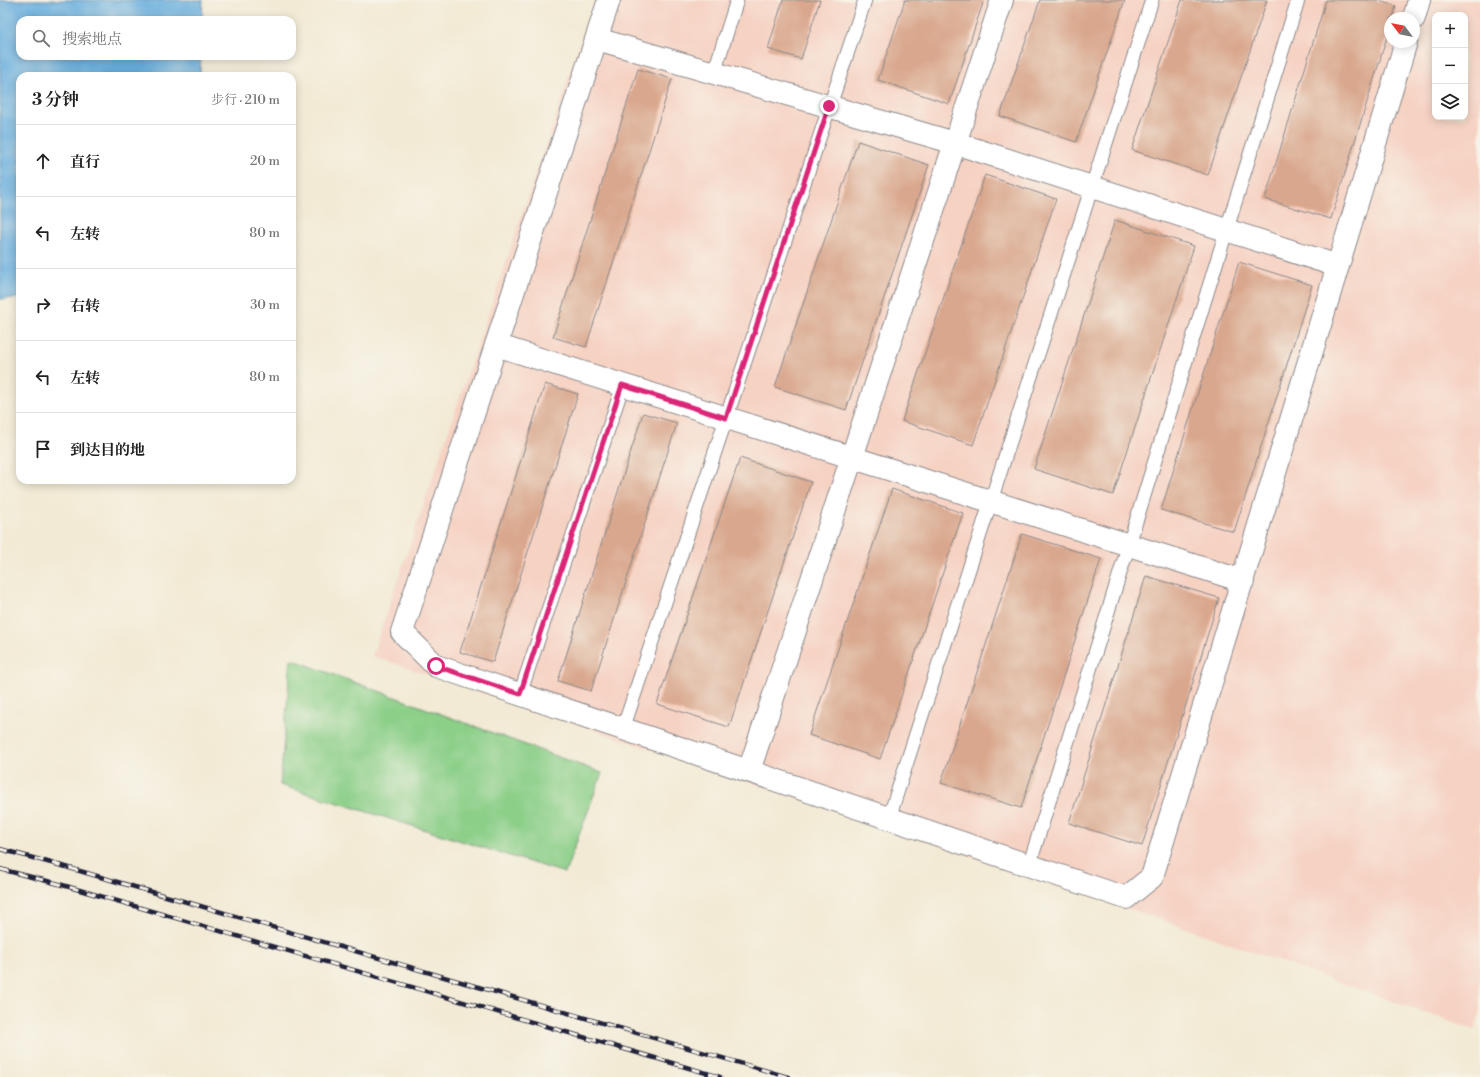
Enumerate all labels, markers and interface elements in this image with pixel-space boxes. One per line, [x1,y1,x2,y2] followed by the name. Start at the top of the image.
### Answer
[1384,12,1420,48] north arrow
[1432,12,1468,120] map controls
[1432,12,1468,48] button: +
[16,16,296,60] search box
[30,27,52,49] icon: search
[62,30,122,49] text: 搜索地点
[1432,48,1468,84] button: −
[1432,84,1468,120] button: layers
[32,89,79,111] text: 3 分钟
[211,92,280,108] text: 步行 · 210 m
[820,97,838,115] route end
[32,150,54,172] icon: ahead
[70,153,100,172] text: 直行
[250,153,280,169] text: 20 m
[32,222,54,244] icon: left
[70,225,100,244] text: 左转
[249,225,280,241] text: 80 m
[32,294,54,316] icon: right
[70,297,100,316] text: 右转
[250,297,280,313] text: 30 m
[32,366,54,388] icon: left
[70,369,100,388] text: 左转
[249,369,280,385] text: 80 m
[32,438,54,460] icon: arrive
[70,441,145,460] text: 到达目的地
[427,657,445,675] route start

